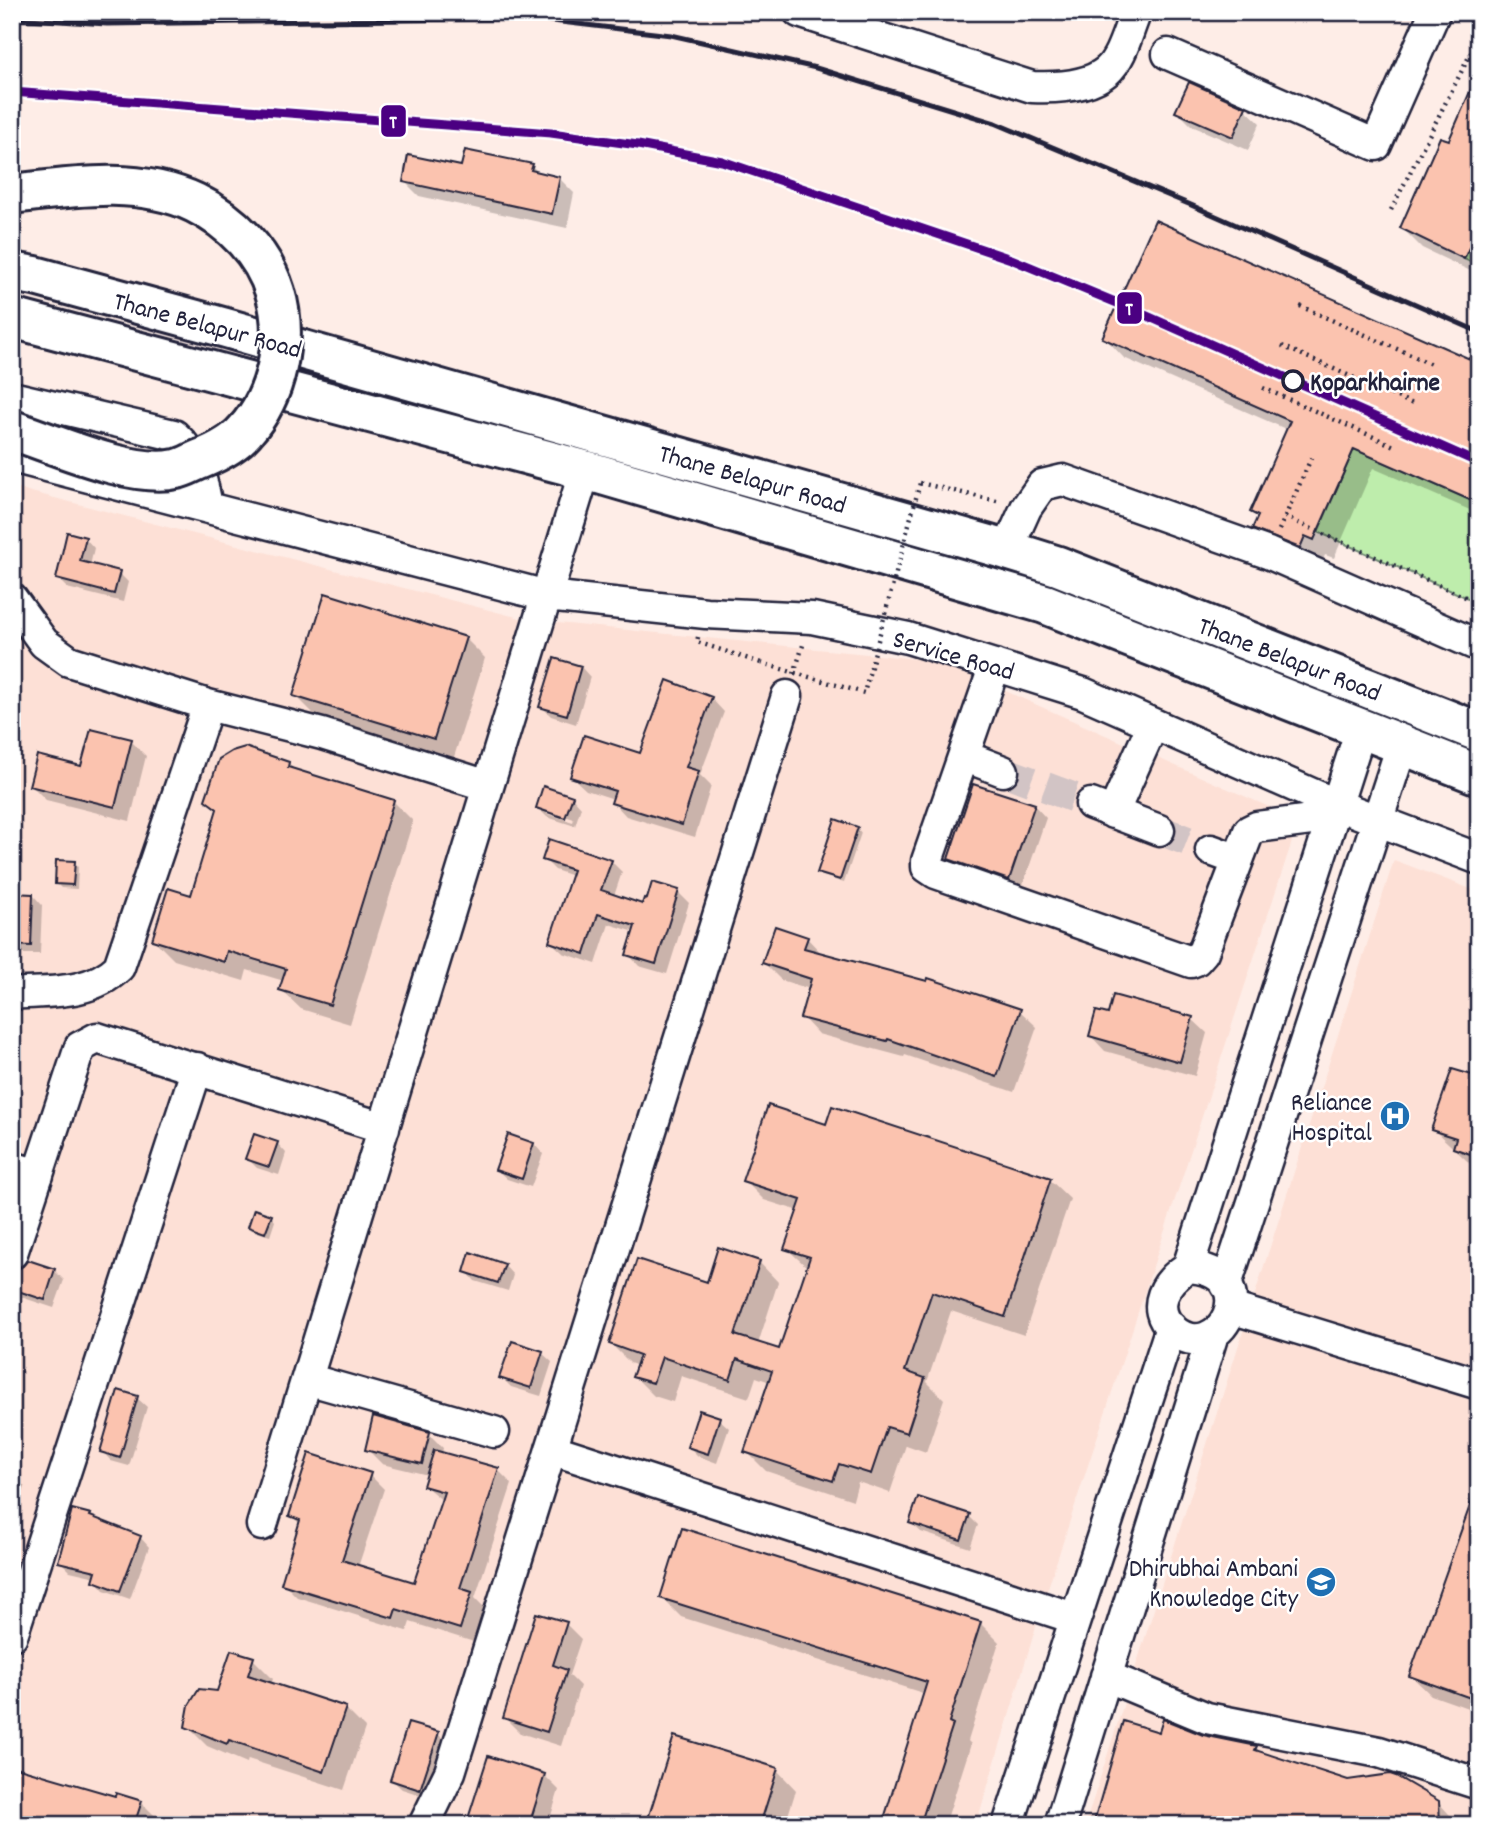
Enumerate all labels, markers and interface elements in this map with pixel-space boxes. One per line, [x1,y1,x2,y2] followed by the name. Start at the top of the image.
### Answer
[380,104,407,138] line badge: T
[389,111,397,138] text: T
[109,284,305,370] street label: Thane Belapur Road
[1116,291,1143,325] line badge: T
[1125,298,1133,325] text: T
[1310,366,1440,403] place label: Koparkhairne
[1282,370,1304,392] marker: Koparkhairne
[654,437,850,526] street label: Thane Belapur Road
[1192,609,1386,713] street label: Thane Belapur Road
[888,622,1018,692] street label: Service Road
[1291,1086,1372,1153] place label: Reliance Hospital
[1378,1099,1412,1133] hospital icon: Reliance Hospital
[1129,1552,1298,1619] place label: Dhirubhai Ambani Knowledge City
[1304,1565,1338,1599] school or university icon: Dhirubhai Ambani Knowledge City

